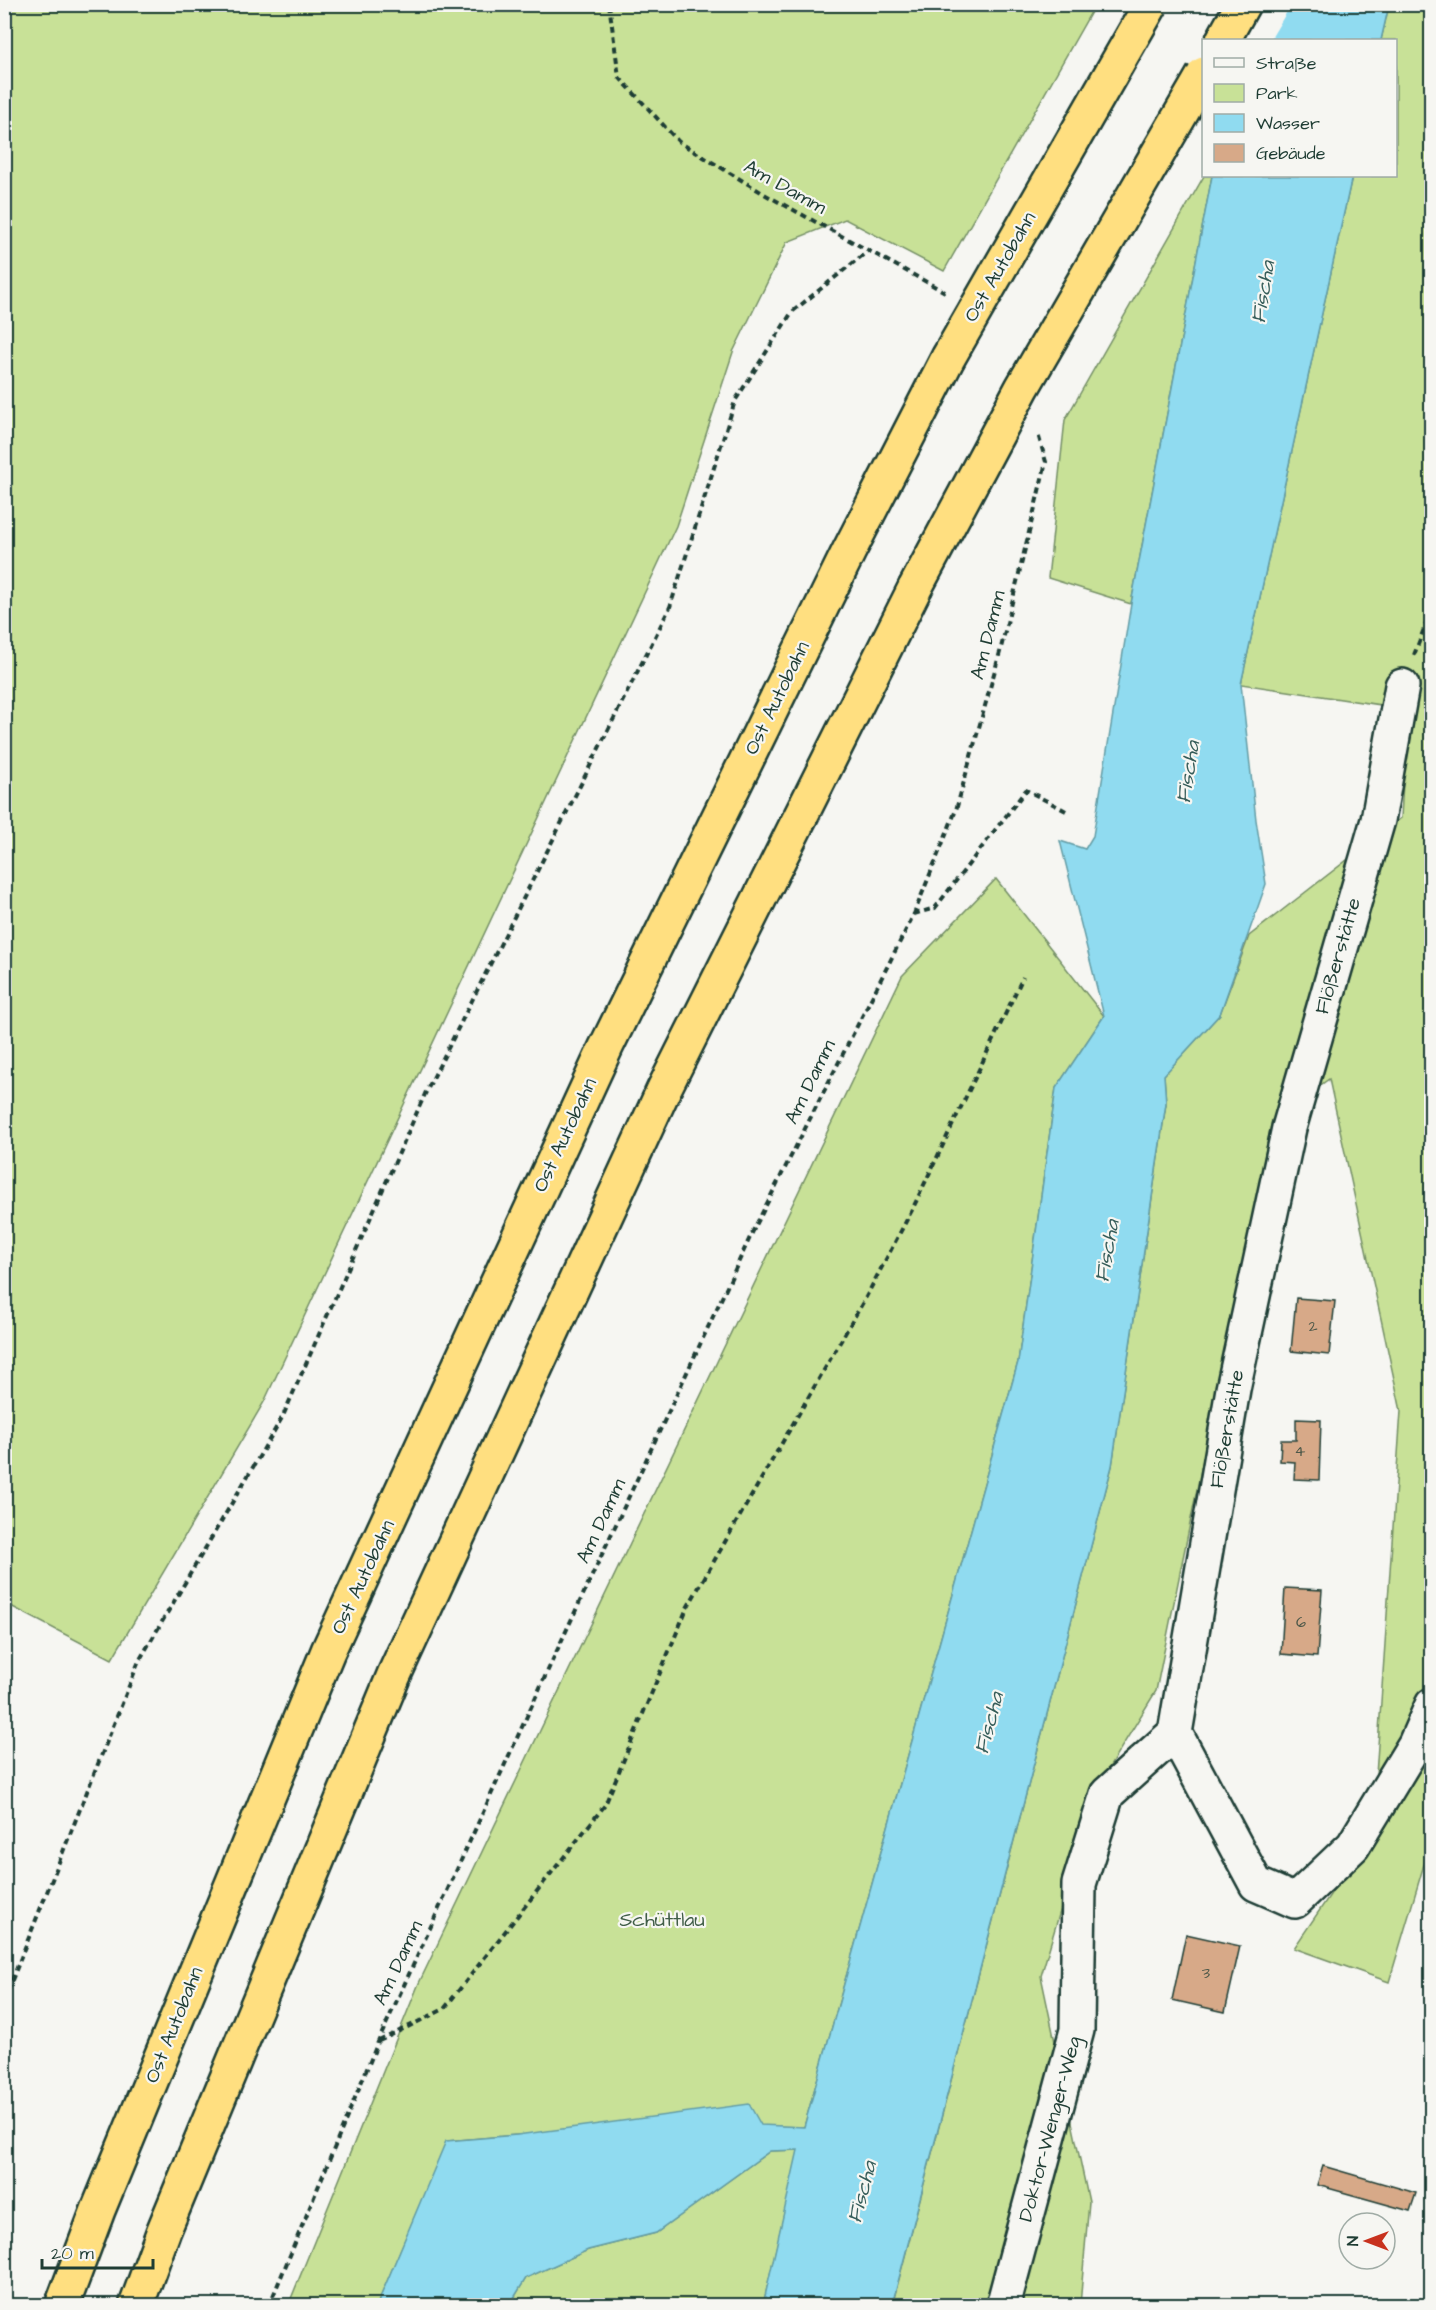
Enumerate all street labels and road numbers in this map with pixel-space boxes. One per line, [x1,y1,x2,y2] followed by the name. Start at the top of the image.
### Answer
[739,153,832,221] street label: Am Damm
[957,207,1043,327] street label: Ost Autobahn
[963,587,1013,682] street label: Am Damm
[737,637,817,759] street label: Ost Autobahn
[1308,894,1368,1017] street label: Flößerstätte
[778,1035,843,1129] street label: Am Damm
[526,1073,604,1197] street label: Ost Autobahn
[1203,1367,1251,1490] street label: Flößerstätte
[569,1474,633,1568] street label: Am Damm
[324,1515,402,1639] street label: Ost Autobahn
[366,1916,430,2010] street label: Am Damm
[138,1963,210,2087] street label: Ost Autobahn
[1012,2033,1089,2225] street label: Doktor-Wenger-Weg

